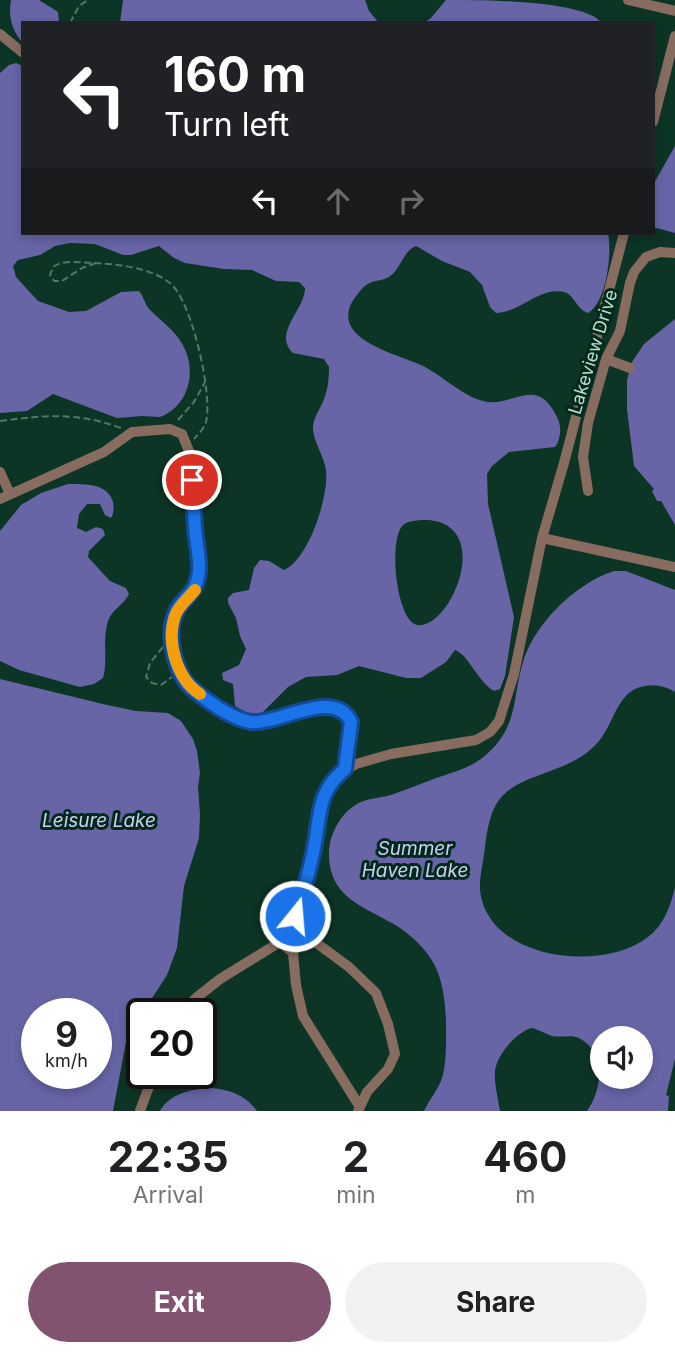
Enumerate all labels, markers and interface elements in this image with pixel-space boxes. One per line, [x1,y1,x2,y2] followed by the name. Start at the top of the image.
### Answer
[164,45,306,104] text: 160 m
[49,49,140,140] icon: left
[164,105,289,144] text: Turn left
[246,182,284,220] icon: left
[319,182,357,220] icon: ahead
[392,182,430,220] icon: right
[564,287,621,417] street label: Lakeview Drive
[162,450,222,510] pin
[173,461,211,499] icon: arrive
[42,809,156,832] water label: Leisure Lake
[362,837,468,882] water label: Summer Haven Lake
[258,879,332,953] position arrow
[126,998,217,1089] speed limit sign: 20
[55,1013,78,1055] text: 9
[590,1026,653,1089] map controls
[590,1026,653,1089] button: sound
[45,1050,88,1071] text: km/h
[108,1131,229,1182] text: 22:35
[343,1131,369,1182] text: 2
[483,1131,567,1182] text: 460
[133,1181,204,1209] text: Arrival
[336,1181,376,1209] text: min
[515,1181,535,1209] text: m
[28,1262,331,1342] button: Exit
[345,1262,647,1342] button: Share

